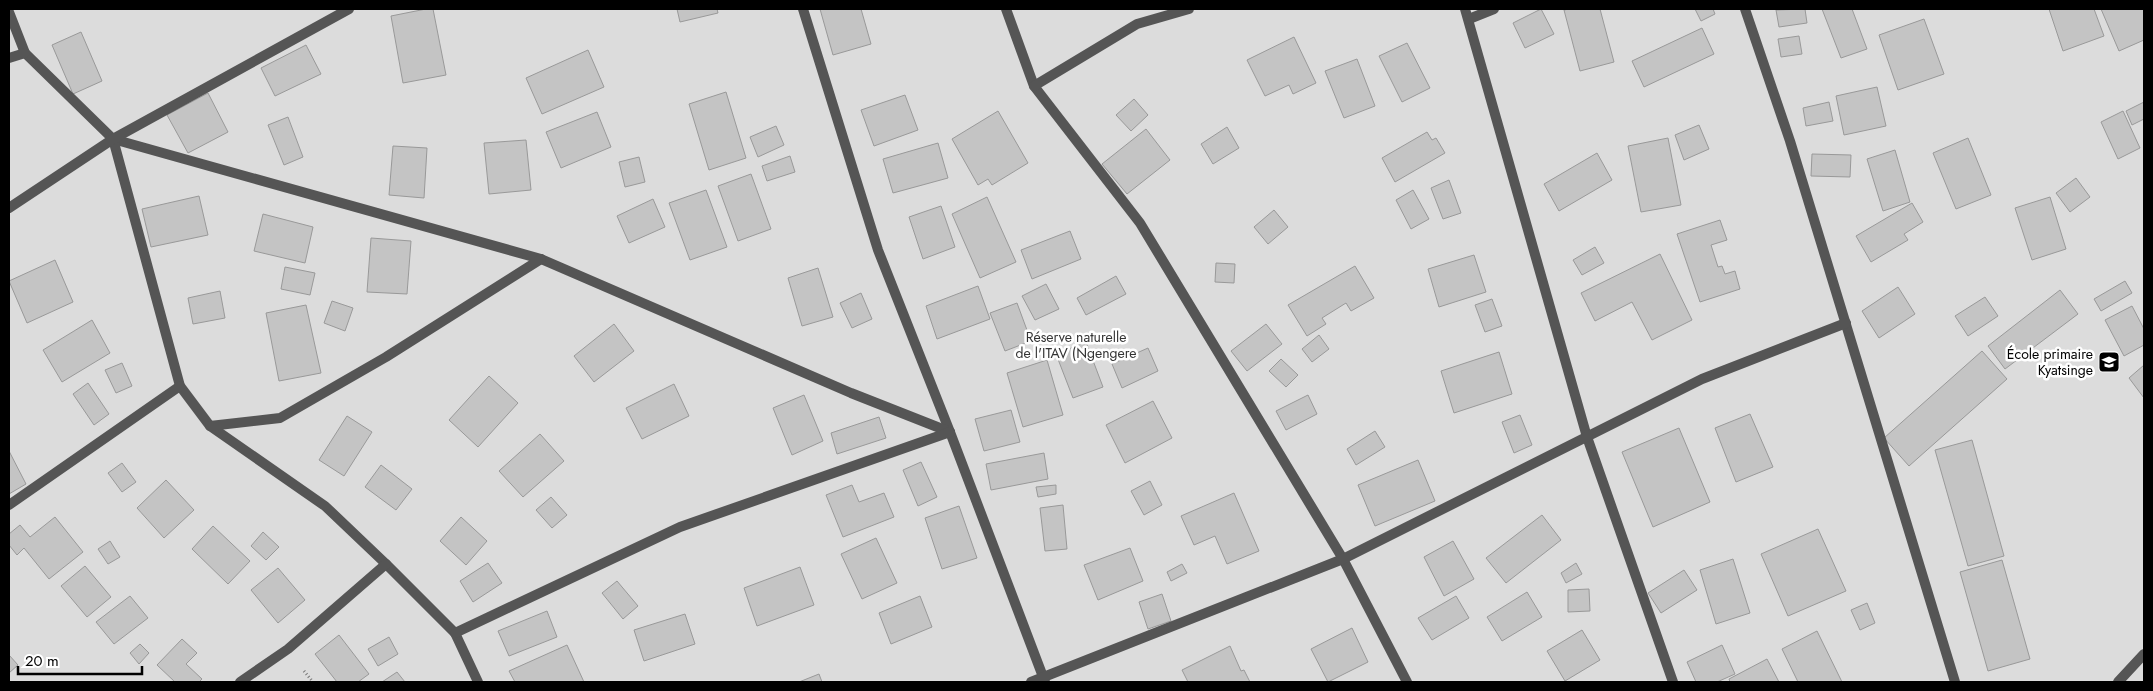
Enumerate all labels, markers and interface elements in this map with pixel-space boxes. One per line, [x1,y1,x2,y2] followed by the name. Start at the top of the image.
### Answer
[1015,327,1137,363] park label: Réserve naturelle de l'ITAV (Ngengere
[2007,344,2093,380] place label: École primaire Kyatsinge
[2097,350,2121,374] school or university icon: École primaire Kyatsinge
[18,644,141,676] scale bar
[25,650,59,672] text: 20 m

